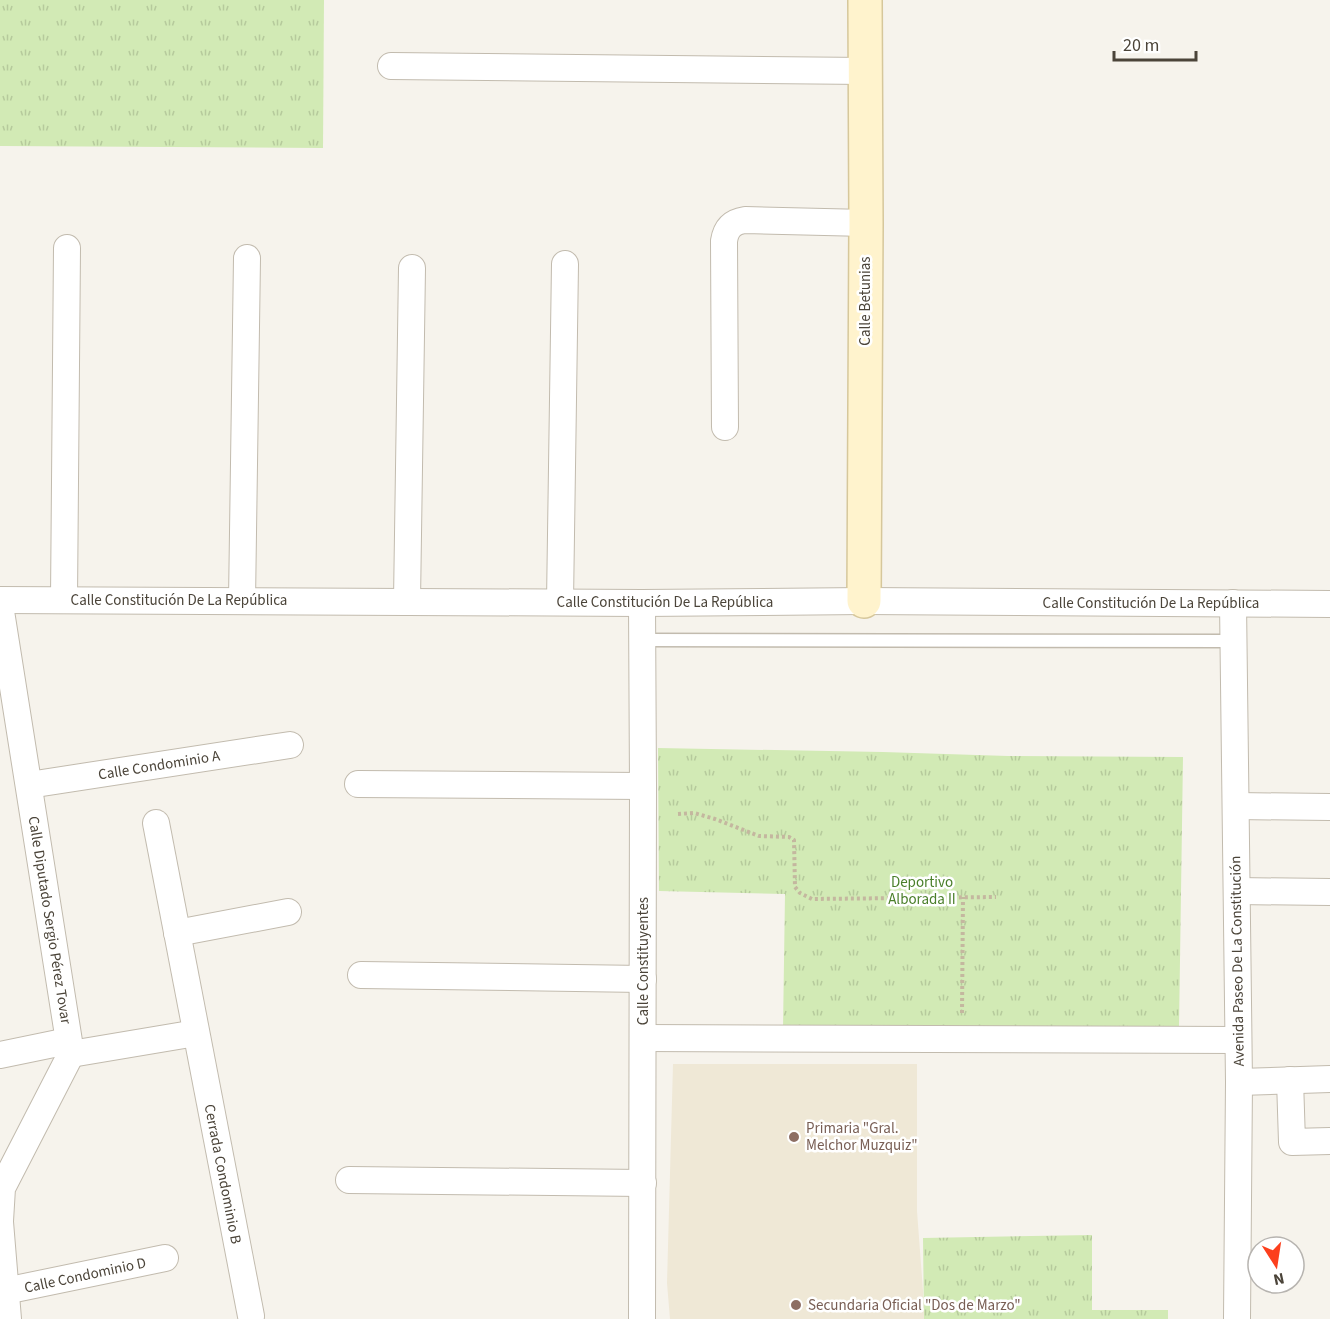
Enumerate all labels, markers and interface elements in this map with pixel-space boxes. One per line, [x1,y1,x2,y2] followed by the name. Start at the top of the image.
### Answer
[1114,24,1196,62] scale bar
[1123,33,1159,58] text: 20 m
[855,256,876,346] street label: Calle Betunias
[71,590,287,611] street label: Calle Constitución De La República
[557,592,773,613] street label: Calle Constitución De La República
[1043,593,1259,614] street label: Calle Constitución De La República
[97,745,222,785] street label: Calle Condominio A
[23,815,76,1026] street label: Calle Diputado Sergio Pérez Tovar
[1225,855,1250,1067] street label: Avenida Paseo De La Constitución
[888,872,956,910] park label: Deportivo Alborada II
[633,897,654,1025] street label: Calle Constituyentes
[199,1102,246,1246] street label: Cerrada Condominio B
[806,1118,918,1156] place label: Primaria "Gral. Melchor Muzquiz"
[787,1130,801,1144] marker: Primaria "Gral. Melchor Muzquiz"
[1246,1235,1306,1295] north arrow
[22,1252,148,1299] street label: Calle Condominio D
[1271,1267,1286,1291] text: N
[808,1295,1021,1316] place label: Secundaria Oficial "Dos de Marzo"
[789,1298,803,1312] marker: Secundaria Oficial "Dos de Marzo"

